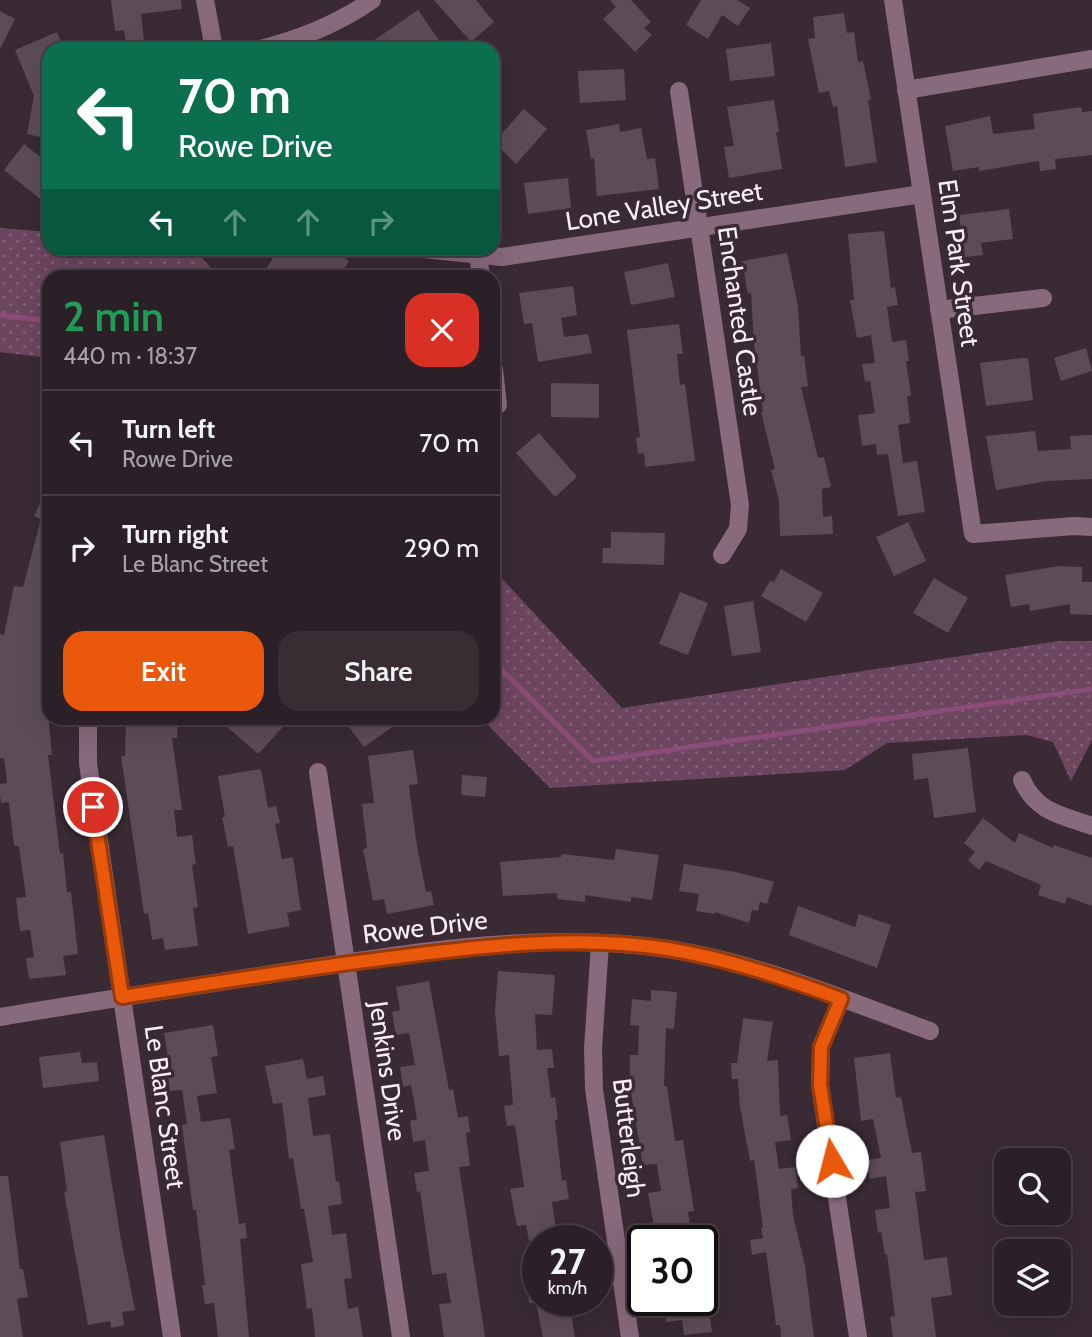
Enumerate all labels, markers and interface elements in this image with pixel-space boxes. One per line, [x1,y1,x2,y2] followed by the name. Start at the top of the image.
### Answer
[178,66,291,125] text: 70 m
[63,70,154,161] icon: left
[178,126,333,165] text: Rowe Drive
[563,175,765,237] street label: Lone Valley Street
[931,177,987,349] street label: Elm Park Street
[143,203,181,241] icon: left
[216,203,254,241] icon: ahead
[289,203,327,241] icon: ahead
[362,203,400,241] icon: right
[711,224,769,418] street label: Enchanted Castle
[63,290,164,342] text: 2 min
[405,293,479,367] button: close
[63,342,197,370] text: 440 m · 18:37
[122,413,215,445] text: Turn left
[63,424,101,462] icon: left
[419,427,479,459] text: 70 m
[122,445,233,473] text: Rowe Drive
[122,518,228,550] text: Turn right
[63,529,101,567] icon: right
[404,532,479,564] text: 290 m
[122,550,268,578] text: Le Blanc Street
[63,631,264,711] button: Exit
[278,631,479,711] button: Share
[63,777,123,837] pin
[74,788,112,826] icon: arrive
[361,903,489,951] street label: Rowe Drive
[362,998,414,1143] street label: Jenkins Drive
[138,1023,192,1191] street label: Le Blanc Street
[606,1077,652,1199] street label: Butterleigh
[795,1124,869,1198] position arrow
[994,1148,1071,1316] map controls
[994,1148,1071,1225] button: search
[627,1225,718,1316] speed limit sign: 30
[994,1239,1071,1316] button: layers
[549,1240,586,1283] text: 27
[548,1277,587,1299] text: km/h

